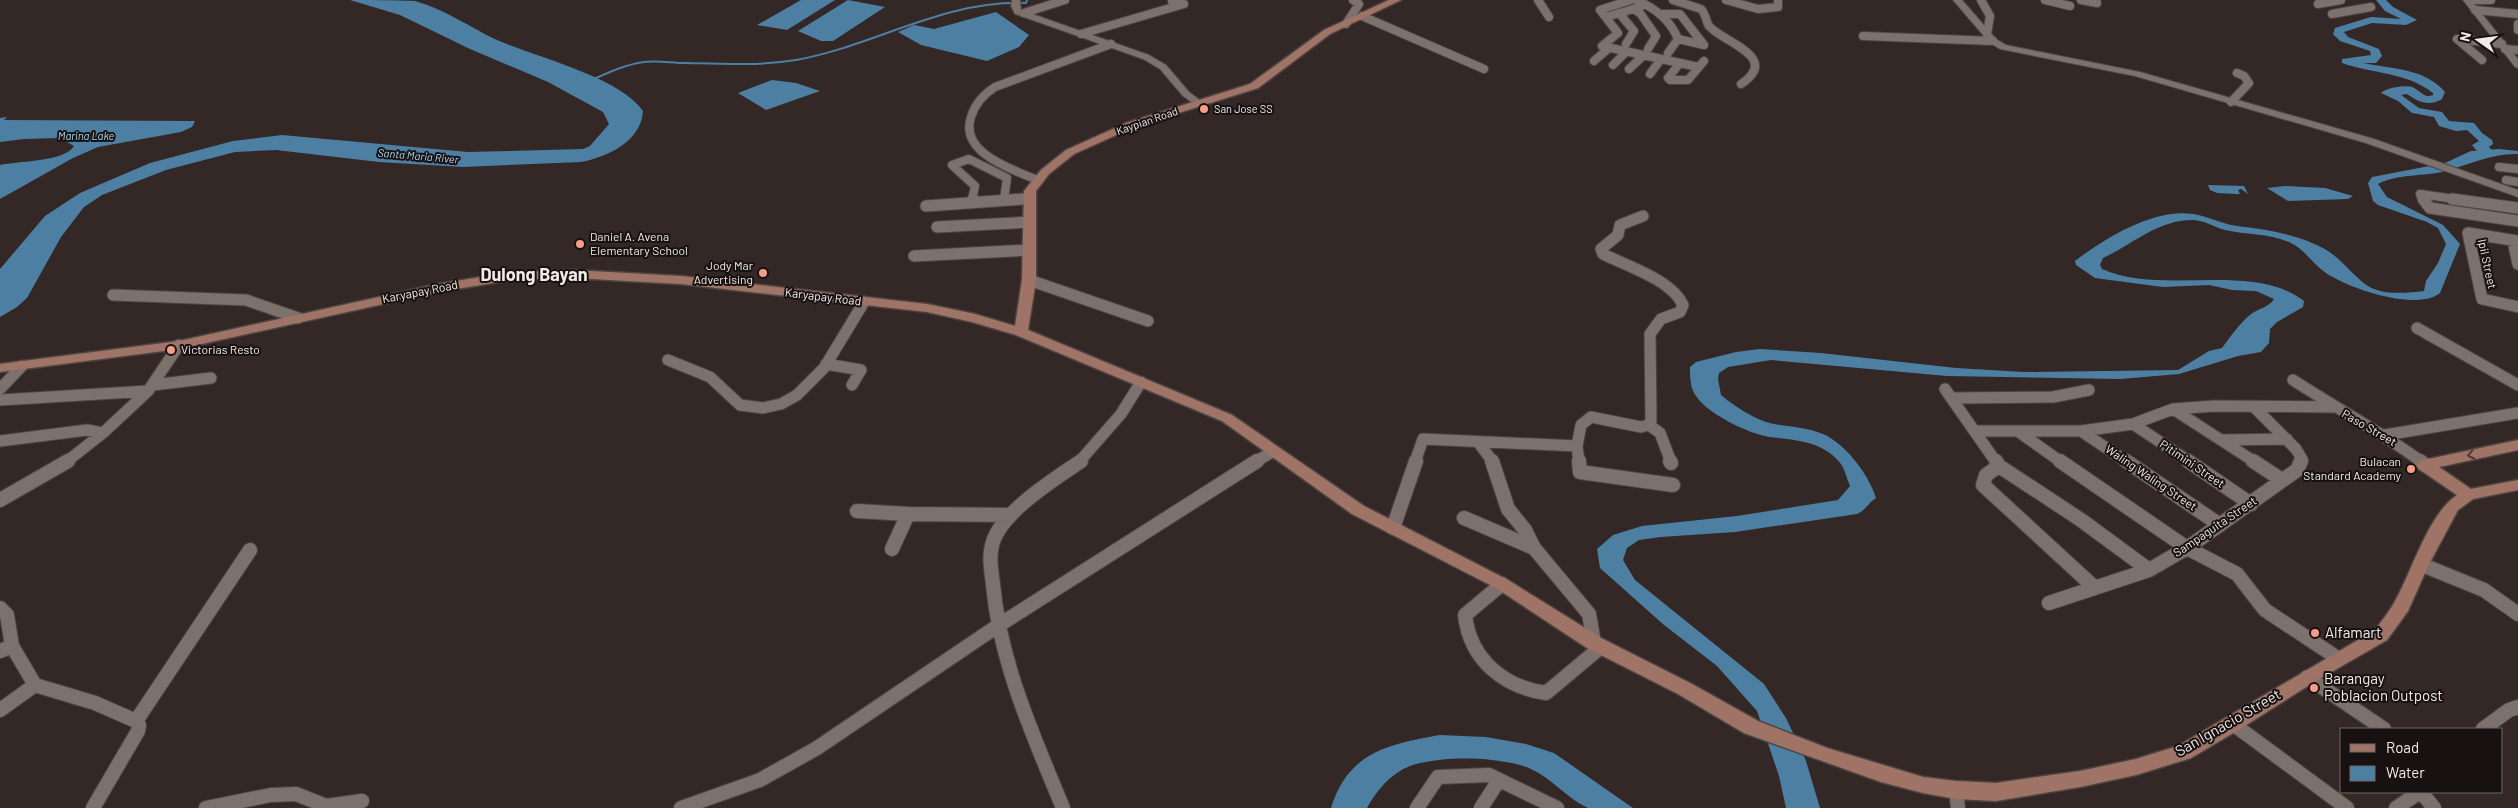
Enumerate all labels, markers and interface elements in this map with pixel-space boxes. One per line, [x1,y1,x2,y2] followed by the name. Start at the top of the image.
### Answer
[2453,15,2503,65] north arrow
[2456,30,2474,43] text: N
[1214,102,1273,115] place label: San Jose SS
[1198,103,1210,115] marker: San Jose SS
[1114,104,1179,137] street label: Kaypian Road
[58,129,115,142] water label: Marina Lake
[377,145,460,166] water label: Santa Maria River
[590,229,688,257] place label: Daniel A. Avena Elementary School
[574,238,586,250] marker: Daniel A. Avena Elementary School
[2476,238,2500,290] street label: Ipil Street
[694,258,754,286] place label: Jody Mar Advertising
[481,263,588,285] district label: Dulong Bayan
[757,267,769,279] marker: Jody Mar Advertising
[381,277,459,305] street label: Karyapay Road
[784,284,862,308] street label: Karyapay Road
[181,342,260,356] place label: Victorias Resto
[165,344,177,356] marker: Victorias Resto
[2340,406,2399,448] street label: Paso Street
[2157,436,2228,490] street label: Pitimini Street
[2103,441,2200,513] street label: Waling Waling Street
[2467,449,2476,459] one-way arrow
[2303,454,2401,482] place label: Bulacan Standard Academy
[2405,463,2417,475] marker: Bulacan Standard Academy
[2170,493,2259,559] street label: Sampaguita Street
[2325,623,2382,641] place label: Alfamart
[2309,627,2321,639] marker: Alfamart
[2324,669,2443,704] place label: Barangay Poblacion Outpost
[2308,682,2320,694] marker: Barangay Poblacion Outpost
[2172,685,2283,760] street label: San Ignacio Street
[2340,728,2503,793] legend
[2386,738,2419,756] text: Road
[2386,763,2425,781] text: Water

